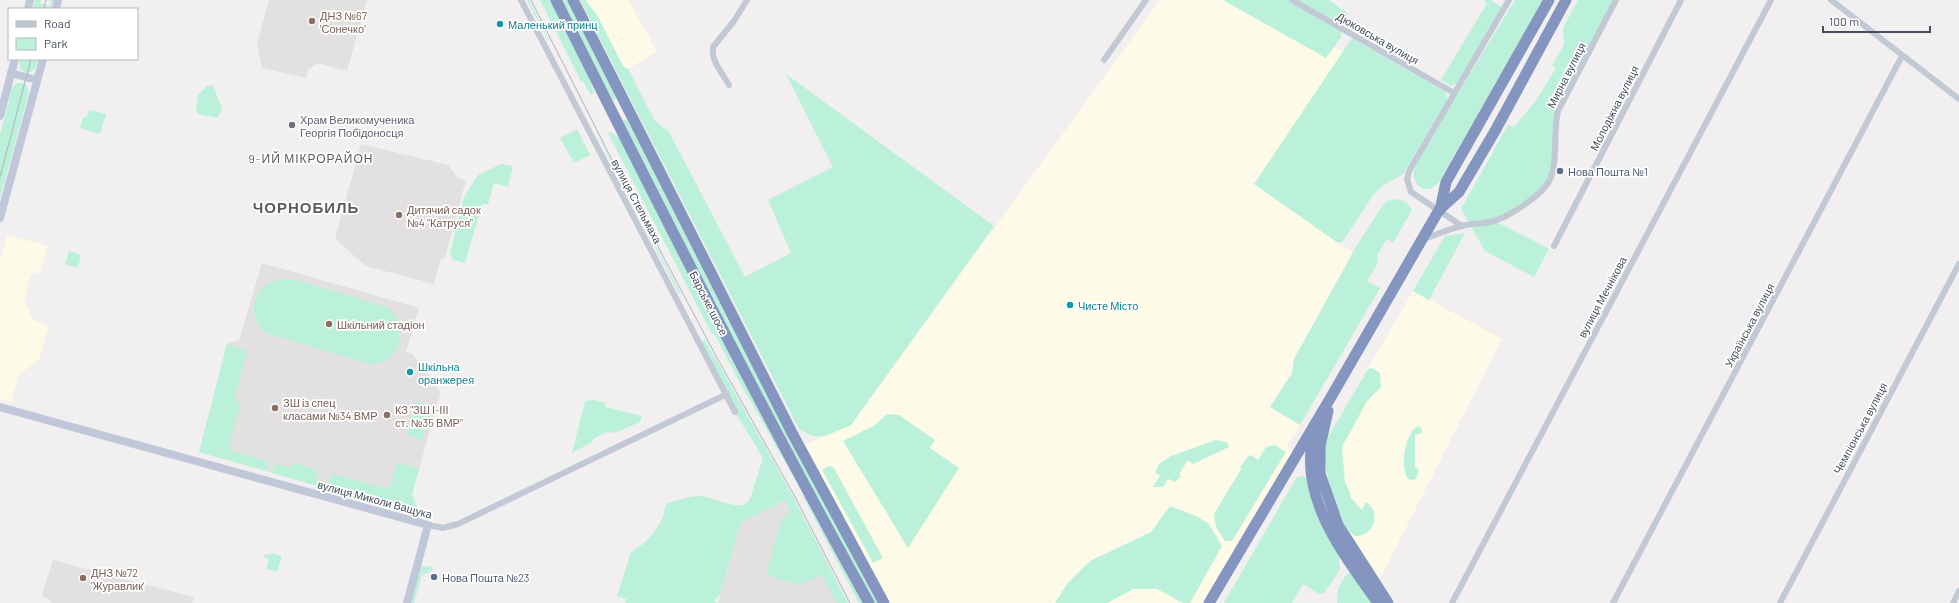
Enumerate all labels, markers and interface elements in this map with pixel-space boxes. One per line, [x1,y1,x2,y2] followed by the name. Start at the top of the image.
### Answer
[8,8,138,60] legend
[1823,8,1930,34] scale bar
[320,9,367,35] place label: ДНЗ №67 'Сонечко'
[1335,9,1421,67] street label: Дюковська вулиця
[1829,14,1859,28] text: 100 m
[44,16,71,30] text: Road
[307,16,317,26] marker: ДНЗ №67 'Сонечко'
[508,18,598,31] place label: Маленький принц
[495,19,505,29] marker: Маленький принц
[44,36,68,50] text: Park
[1544,40,1588,110] street label: Мирна вулиця
[1587,63,1641,153] street label: Молодіжна вулиця
[300,113,415,139] place label: Храм Великомученика Георгія Побідоносця
[287,120,297,130] marker: Храм Великомученика Георгія Побідоносця
[249,151,373,165] district label: 9-ИЙ МІКРОРАЙОН
[609,157,665,246] street label: вулиця Стельмаха
[1568,165,1648,178] place label: Нова Пошта №1
[1555,166,1565,176] marker: Нова Пошта №1
[253,198,359,216] district label: ЧОРНОБИЛЬ
[407,203,481,229] place label: Дитячий садок №4 "Катруся"
[394,210,404,220] marker: Дитячий садок №4 "Катруся"
[1575,253,1629,340] street label: вулиця Мечнікова
[687,269,731,337] street label: Барське шосе
[1721,281,1777,369] street label: Українська вулиця
[1078,299,1138,312] place label: Чисте Місто
[1065,300,1075,310] marker: Чисте Місто
[337,318,425,331] place label: Шкільний стадіон
[324,319,334,329] marker: Шкільний стадіон
[418,360,474,386] place label: Шкільна оранжерея
[405,367,415,377] marker: Шкільна оранжерея
[1830,380,1890,476] street label: Чемпіонська вулиця
[283,396,378,422] place label: ЗШ із спец класами №34 ВМР
[270,403,280,413] marker: ЗШ із спец класами №34 ВМР
[395,403,463,429] place label: КЗ "ЗШ І-ІІІ ст. №35 ВМР"
[382,410,392,420] marker: КЗ "ЗШ І-ІІІ ст. №35 ВМР"
[316,477,435,521] street label: вулиця Миколи Ващука
[91,566,145,592] place label: ДНЗ №72 'Журавлик'
[442,571,529,584] place label: Нова Пошта №23
[429,572,439,582] marker: Нова Пошта №23
[78,573,88,583] marker: ДНЗ №72 'Журавлик'

